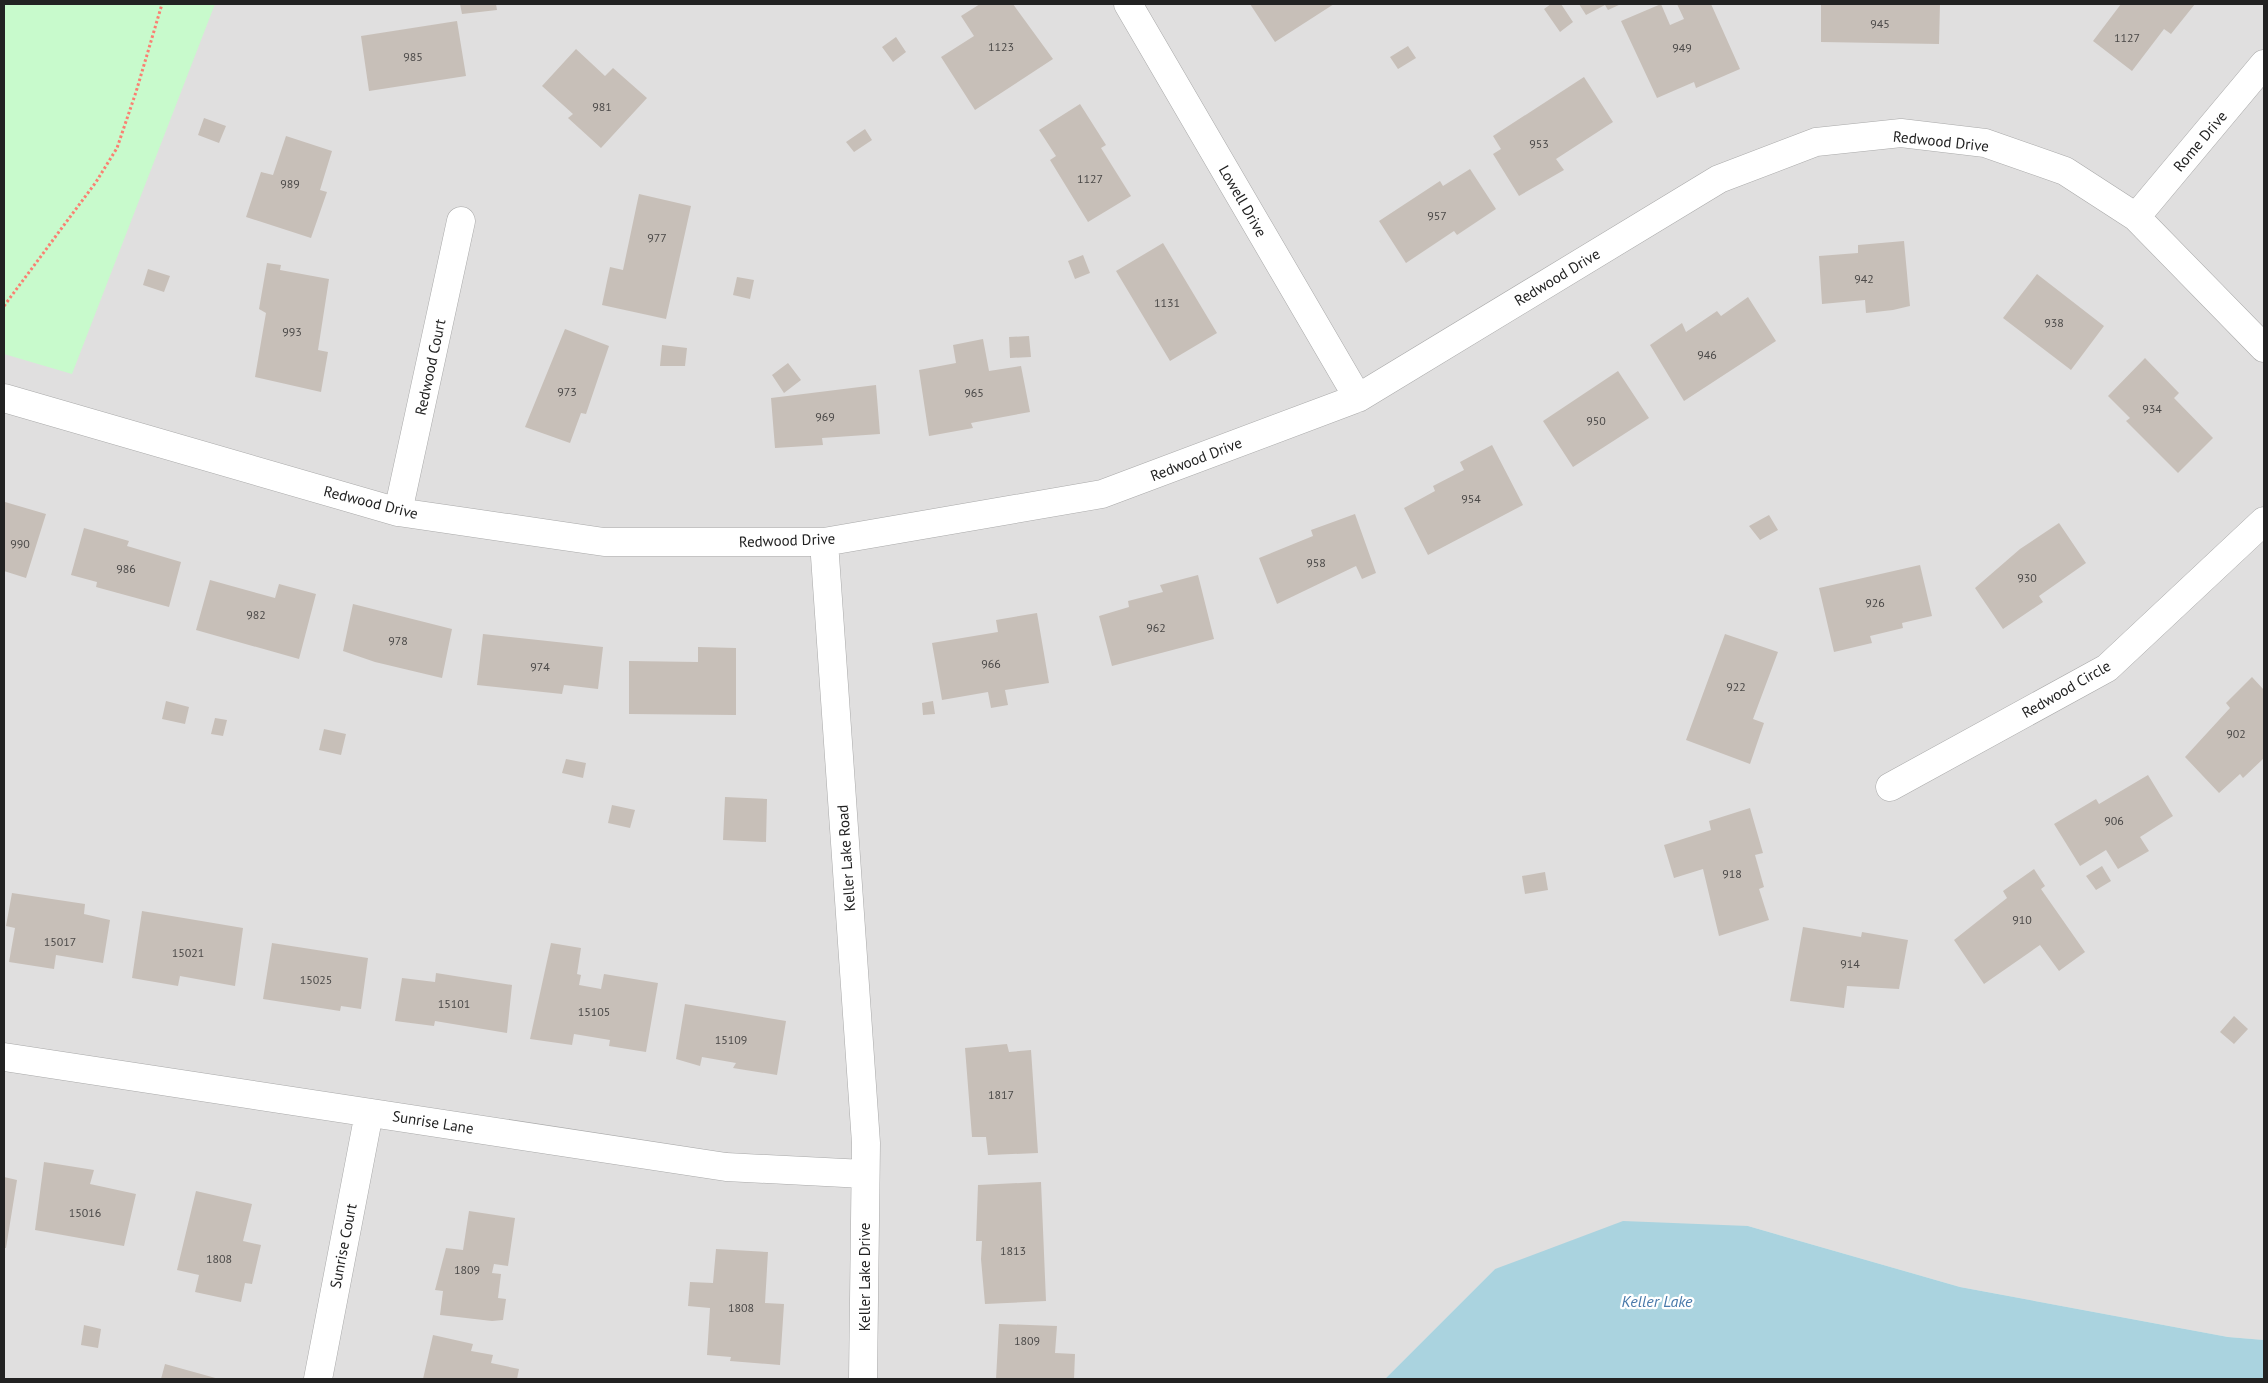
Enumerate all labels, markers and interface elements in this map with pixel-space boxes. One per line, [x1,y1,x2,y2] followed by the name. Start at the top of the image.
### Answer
[1870,16,1890,31] house number: 945
[2114,30,2140,45] house number: 1127
[988,39,1014,54] house number: 1123
[1672,40,1692,55] house number: 949
[403,49,423,64] house number: 985
[592,99,612,114] house number: 981
[2169,107,2231,175] street label: Rome Drive
[1892,127,1990,155] street label: Redwood Drive
[1529,136,1549,151] house number: 953
[1215,162,1271,240] street label: Lowell Drive
[1077,171,1103,186] house number: 1127
[280,176,300,191] house number: 989
[1427,208,1447,223] house number: 957
[647,230,667,245] house number: 977
[1511,244,1603,310] street label: Redwood Drive
[1854,271,1874,286] house number: 942
[1154,295,1180,310] house number: 1131
[2044,315,2064,330] house number: 938
[411,317,449,417] street label: Redwood Court
[282,324,302,339] house number: 993
[1697,347,1717,362] house number: 946
[557,384,577,399] house number: 973
[964,385,984,400] house number: 965
[2142,401,2162,416] house number: 934
[815,409,835,424] house number: 969
[1586,413,1606,428] house number: 950
[1148,433,1244,485] street label: Redwood Drive
[322,481,420,523] street label: Redwood Drive
[1461,491,1481,506] house number: 954
[738,529,836,551] street label: Redwood Drive
[10,536,30,551] house number: 990
[1306,555,1326,570] house number: 958
[116,561,136,576] house number: 986
[2017,570,2037,585] house number: 930
[1865,595,1885,610] house number: 926
[246,607,266,622] house number: 982
[1146,620,1166,635] house number: 962
[388,633,408,648] house number: 978
[981,656,1001,671] house number: 966
[2018,656,2114,722] street label: Redwood Circle
[530,659,550,674] house number: 974
[1726,679,1746,694] house number: 922
[2226,726,2246,741] house number: 902
[833,804,859,912] street label: Keller Lake Road
[2104,813,2124,828] house number: 906
[1722,866,1742,881] house number: 918
[2012,912,2032,927] house number: 910
[44,934,76,949] house number: 15017
[172,945,204,960] house number: 15021
[1840,956,1860,971] house number: 914
[300,972,332,987] house number: 15025
[438,996,470,1011] house number: 15101
[578,1004,610,1019] house number: 15105
[715,1032,747,1047] house number: 15109
[988,1087,1014,1102] house number: 1817
[391,1106,475,1138] street label: Sunrise Lane
[325,1202,361,1290] street label: Sunrise Court
[69,1205,101,1220] house number: 15016
[855,1223,874,1331] street label: Keller Lake Drive
[1000,1243,1026,1258] house number: 1813
[206,1251,232,1266] house number: 1808
[454,1262,480,1277] house number: 1809
[1621,1291,1693,1311] water label: Keller Lake
[728,1300,754,1315] house number: 1808
[1014,1333,1040,1348] house number: 1809

